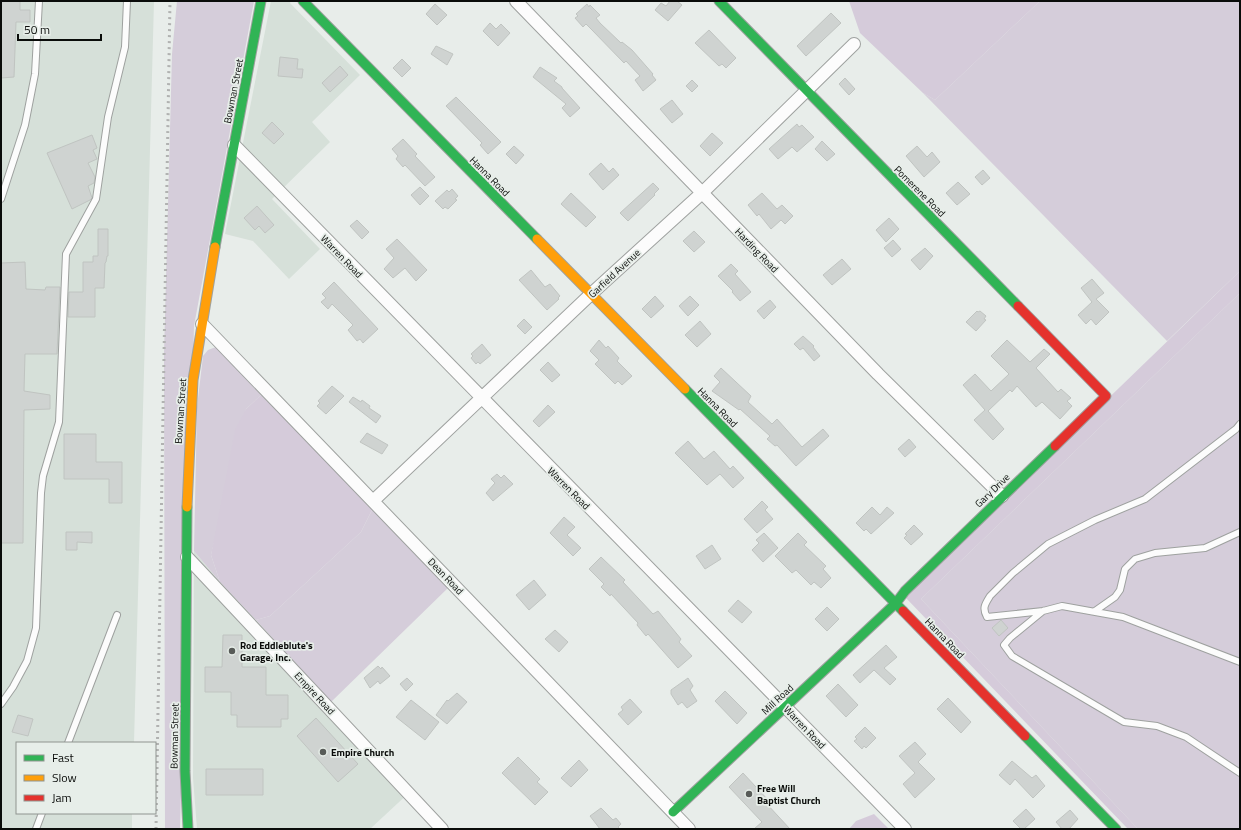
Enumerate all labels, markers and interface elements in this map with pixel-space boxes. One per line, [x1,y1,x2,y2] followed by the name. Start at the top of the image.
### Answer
[18,16,101,42] scale bar
[24,20,50,39] text: 50 m
[220,57,247,125] street label: Bowman Street
[466,153,513,200] street label: Hanna Road
[891,162,949,220] street label: Pomerene Road
[731,225,782,276] street label: Harding Road
[317,231,366,281] street label: Warren Road
[585,245,644,301] street label: Garfield Avenue
[171,377,190,444] street label: Bowman Street
[694,384,741,431] street label: Hanna Road
[544,464,593,513] street label: Warren Road
[971,470,1013,511] street label: Gary Drive
[424,555,467,598] street label: Dean Road
[921,615,968,662] street label: Hanna Road
[240,638,313,665] place label: Rod Eddleblute's Garage, Inc.
[227,646,237,656] marker: Rod Eddleblute's Garage, Inc.
[291,669,338,718] street label: Empire Road
[758,681,797,718] street label: Mill Road
[780,702,829,752] street label: Warren Road
[166,703,183,769] street label: Bowman Street
[16,742,156,814] legend
[331,745,394,760] place label: Empire Church
[318,747,328,757] marker: Empire Church
[52,748,75,767] text: Fast
[52,768,77,787] text: Slow
[757,781,821,808] place label: Free Will Baptist Church
[52,788,72,807] text: Jam
[744,789,754,799] marker: Free Will Baptist Church

